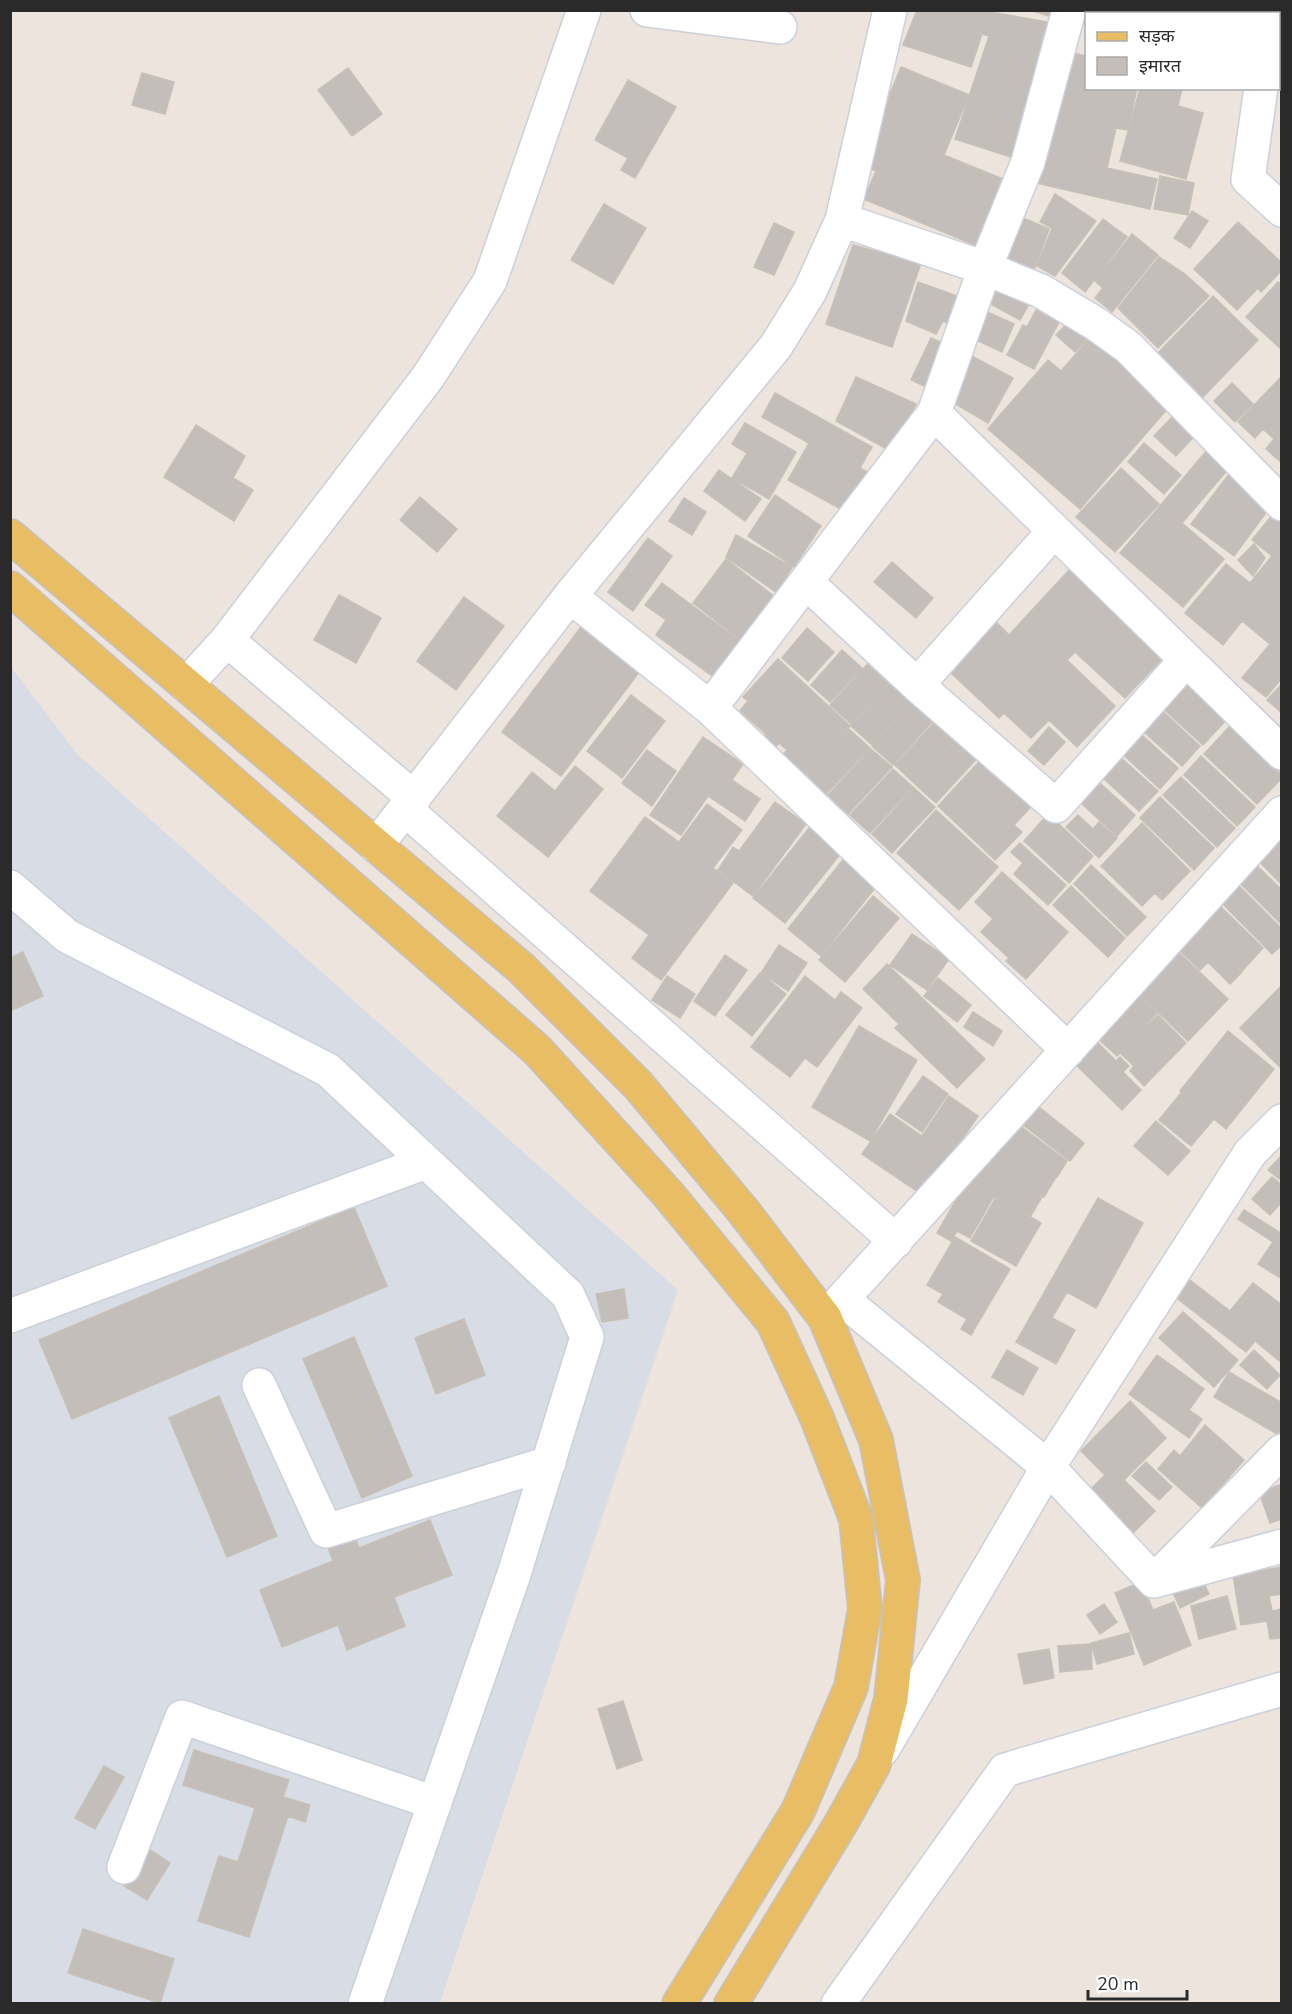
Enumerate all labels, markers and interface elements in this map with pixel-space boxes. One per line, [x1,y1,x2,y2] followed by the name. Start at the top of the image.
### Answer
[1085,12,1280,90] legend
[1139,24,1176,48] text: सड़क
[1139,54,1182,78] text: इमारत
[1088,1963,1187,2001] scale bar
[1097,1972,1139,1996] text: 20 m

